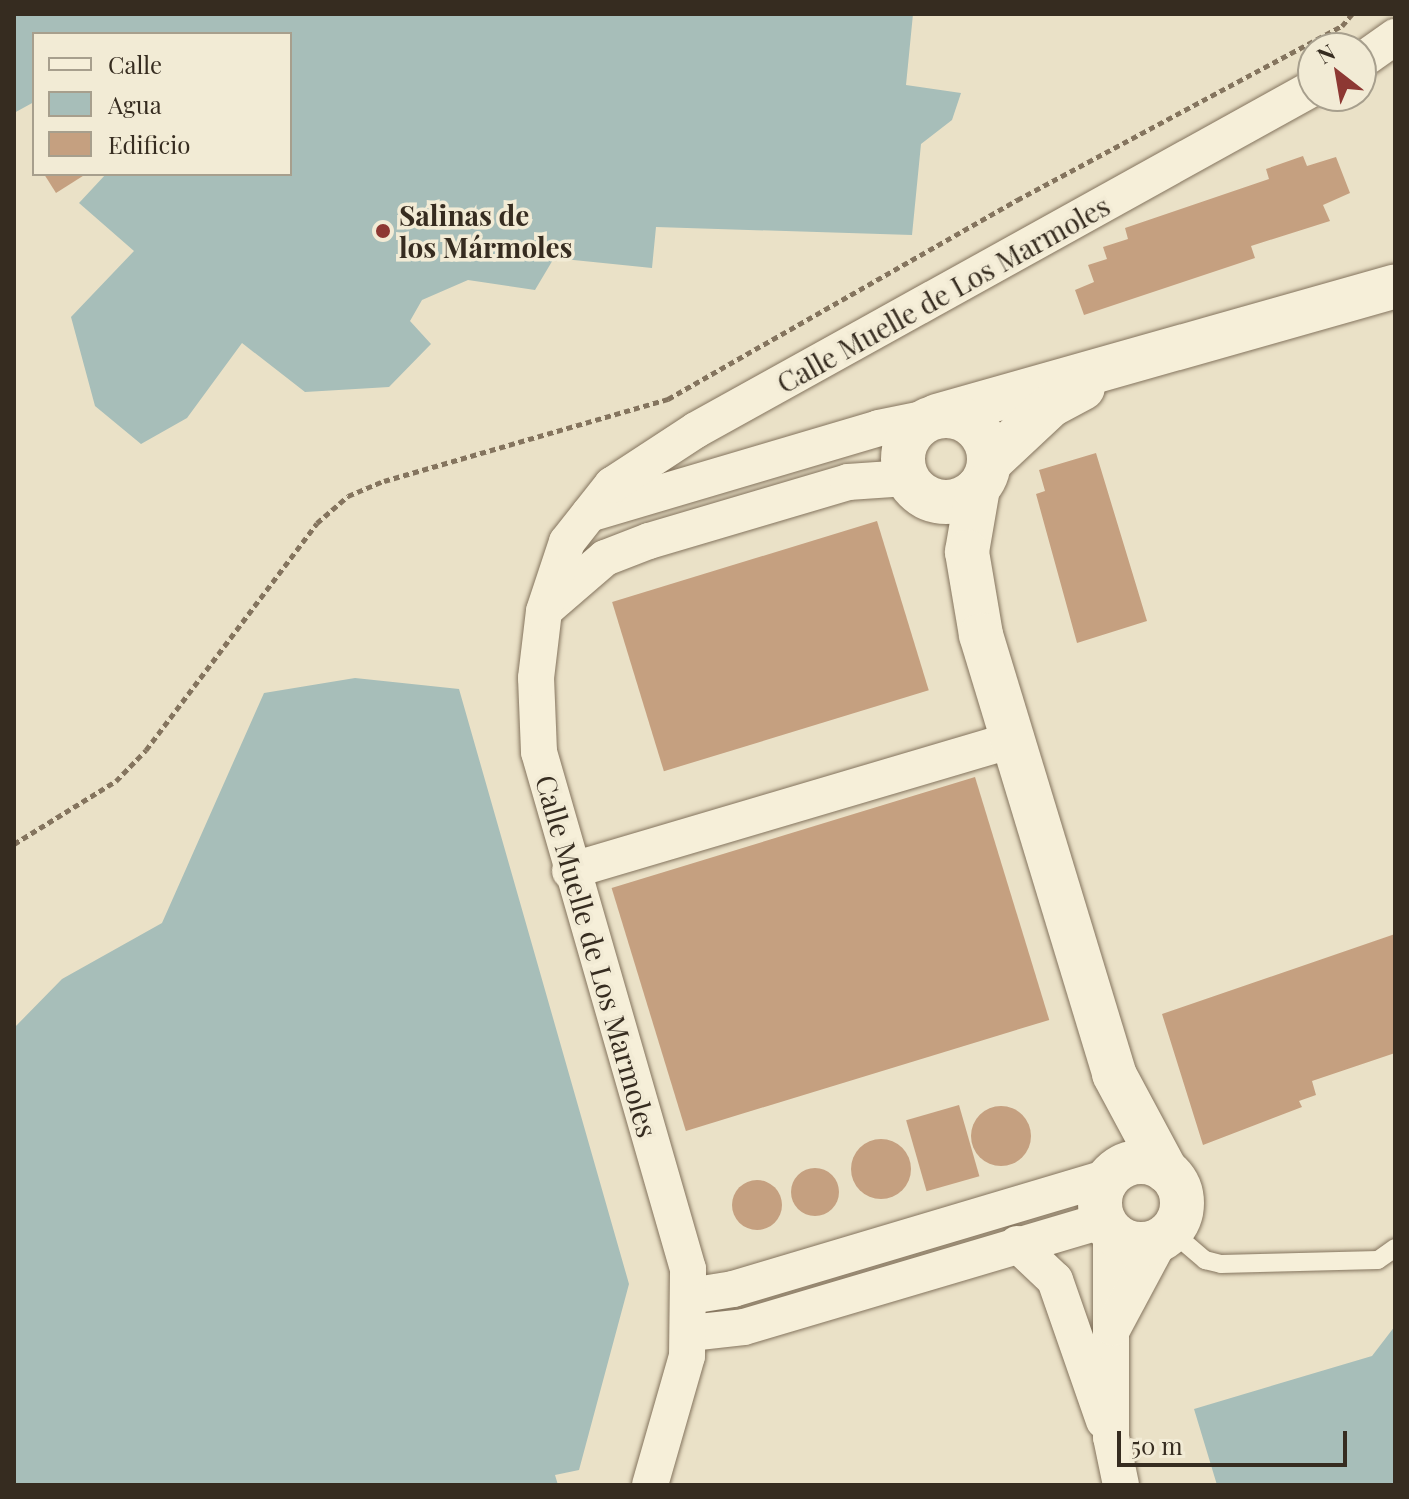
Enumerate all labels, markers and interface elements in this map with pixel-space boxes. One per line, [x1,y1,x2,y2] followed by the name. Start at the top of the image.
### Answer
[32,32,292,176] legend
[1297,32,1377,112] north arrow
[1311,36,1340,70] text: N
[108,48,162,80] text: Calle
[108,88,162,120] text: Agua
[108,128,190,160] text: Edificio
[771,188,1115,400] street label: Calle Muelle de Los Marmoles
[399,198,572,264] place label: Salinas de los Mármoles
[374,222,392,240] marker: Salinas de los Mármoles
[529,771,665,1141] street label: Calle Muelle de Los Marmoles
[1121,1415,1351,1465] scale bar
[1131,1429,1183,1461] text: 50 m

